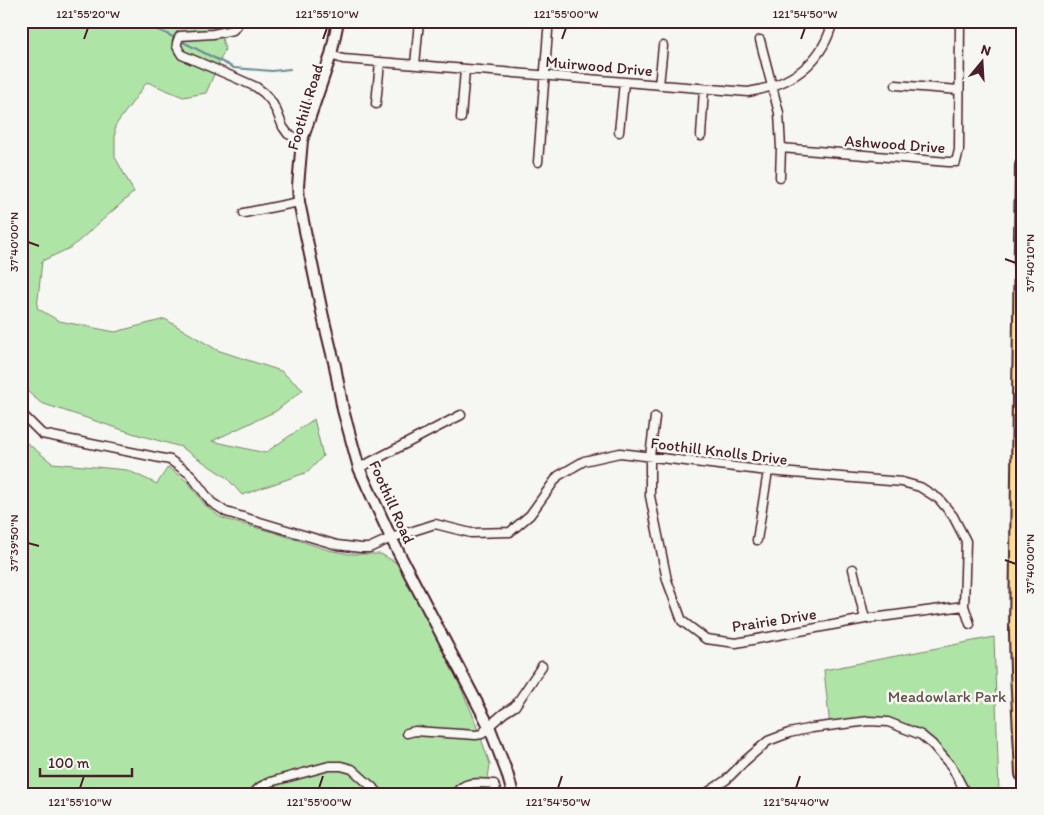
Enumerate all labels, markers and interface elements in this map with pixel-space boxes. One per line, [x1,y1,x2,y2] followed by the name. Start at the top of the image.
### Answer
[56,7,120,21] text: 121°55'20"W
[295,7,359,21] text: 121°55'10"W
[533,7,599,21] text: 121°55'00"W
[772,7,838,21] text: 121°54'50"W
[956,38,1006,88] north arrow
[979,41,993,60] text: N
[545,52,654,80] street label: Muirwood Drive
[283,61,327,152] street label: Foothill Road
[844,131,946,157] street label: Ashwood Drive
[7,212,21,272] text: 37°40'00"N
[1023,234,1037,292] text: 37°40'10"N
[650,433,788,469] street label: Foothill Knolls Drive
[365,457,419,547] street label: Foothill Road
[7,514,21,572] text: 37°39'50"N
[1023,534,1037,594] text: 37°40'00"N
[730,604,818,636] street label: Prairie Drive
[888,687,1007,706] park label: Meadowlark Park
[40,745,132,777] scale bar
[48,754,90,772] text: 100 m
[48,795,112,809] text: 121°55'10"W
[286,795,352,809] text: 121°55'00"W
[525,795,591,809] text: 121°54'50"W
[763,795,829,809] text: 121°54'40"W

